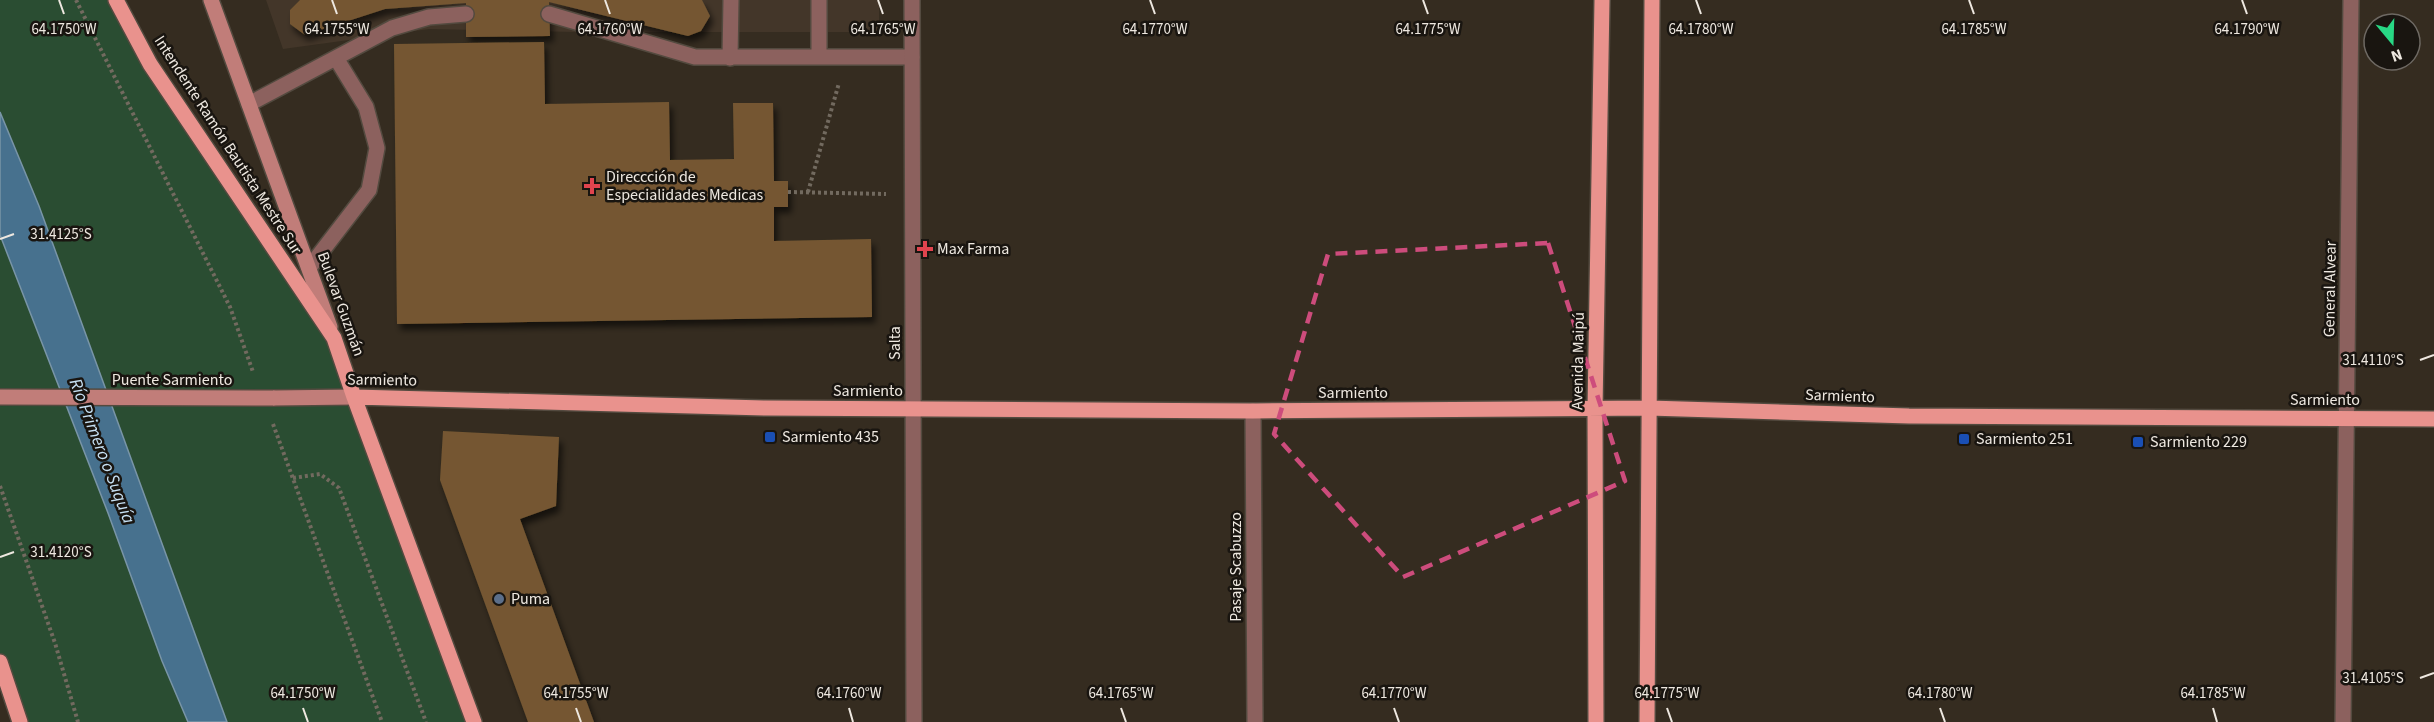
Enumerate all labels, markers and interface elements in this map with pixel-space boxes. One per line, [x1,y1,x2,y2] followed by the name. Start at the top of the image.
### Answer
[2362,12,2422,72] north arrow
[31,19,97,40] text: 64.1750°W
[304,19,370,40] text: 64.1755°W
[577,19,643,40] text: 64.1760°W
[850,19,916,40] text: 64.1765°W
[1122,19,1188,40] text: 64.1770°W
[1395,19,1461,40] text: 64.1775°W
[1668,19,1734,40] text: 64.1780°W
[1941,19,2007,40] text: 64.1785°W
[2214,19,2280,40] text: 64.1790°W
[149,31,307,259] street label: Intendente Ramón Bautista Mestre Sur
[2388,43,2405,67] text: N
[606,166,764,206] place label: Direccción de Especialidades Medicas
[583,177,601,195] marker: Direccción de Especialidades Medicas
[30,224,92,245] text: 31.4125°S
[937,238,1009,260] place label: Max Farma
[2318,240,2342,337] street label: General Alvear
[918,242,932,256] marker: Max Farma
[312,249,370,359] street label: Bulevar Guzmán
[1566,312,1590,410] street label: Avenida Maipú
[884,326,906,360] street label: Salta
[2342,350,2404,371] text: 31.4110°S
[347,368,417,392] street label: Sarmiento
[112,369,232,391] street label: Puente Sarmiento
[63,375,141,527] water label: Río Primero o Suquía
[833,380,903,402] street label: Sarmiento
[1318,382,1388,404] street label: Sarmiento
[1805,384,1875,408] street label: Sarmiento
[2290,389,2360,411] street label: Sarmiento
[782,426,879,448] place label: Sarmiento 435
[1976,428,2073,450] place label: Sarmiento 251
[763,430,777,444] marker: Sarmiento 435
[2150,431,2247,453] place label: Sarmiento 229
[1957,432,1971,446] marker: Sarmiento 251
[2131,435,2145,449] marker: Sarmiento 229
[1225,512,1247,622] street label: Pasaje Scabuzzo
[30,542,92,563] text: 31.4120°S
[511,588,550,610] place label: Puma
[492,592,506,606] marker: Puma
[2342,668,2404,689] text: 31.4105°S
[270,683,336,704] text: 64.1750°W
[543,683,609,704] text: 64.1755°W
[816,683,882,704] text: 64.1760°W
[1088,683,1154,704] text: 64.1765°W
[1361,683,1427,704] text: 64.1770°W
[1634,683,1700,704] text: 64.1775°W
[1907,683,1973,704] text: 64.1780°W
[2180,683,2246,704] text: 64.1785°W

